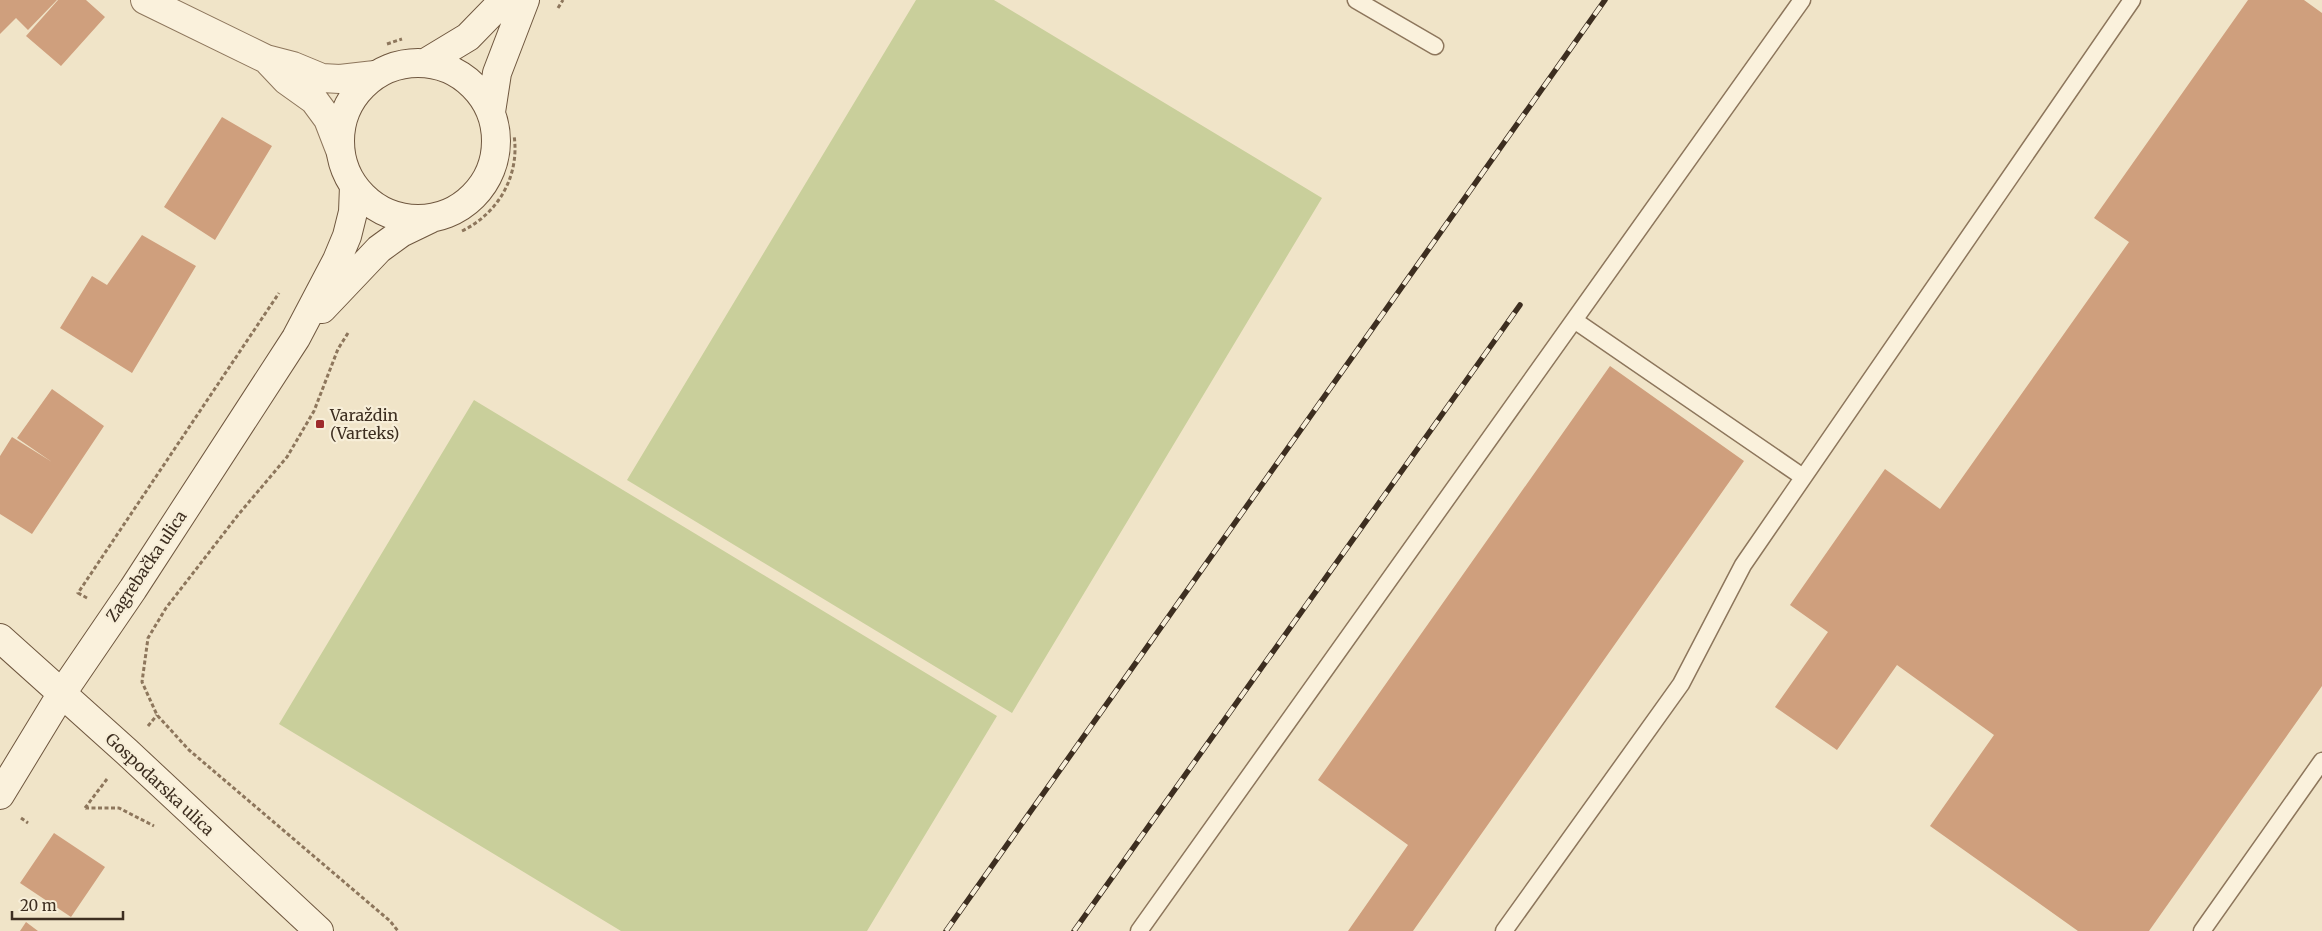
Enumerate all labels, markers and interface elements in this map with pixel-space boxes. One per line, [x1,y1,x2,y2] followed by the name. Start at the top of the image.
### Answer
[329,405,399,443] place label: Varaždin (Varteks)
[314,418,326,430] marker: Varaždin (Varteks)
[101,506,191,625] street label: Zagrebačka ulica
[102,729,219,840] street label: Gospodarska ulica
[12,888,124,920] scale bar
[20,896,57,915] text: 20 m

